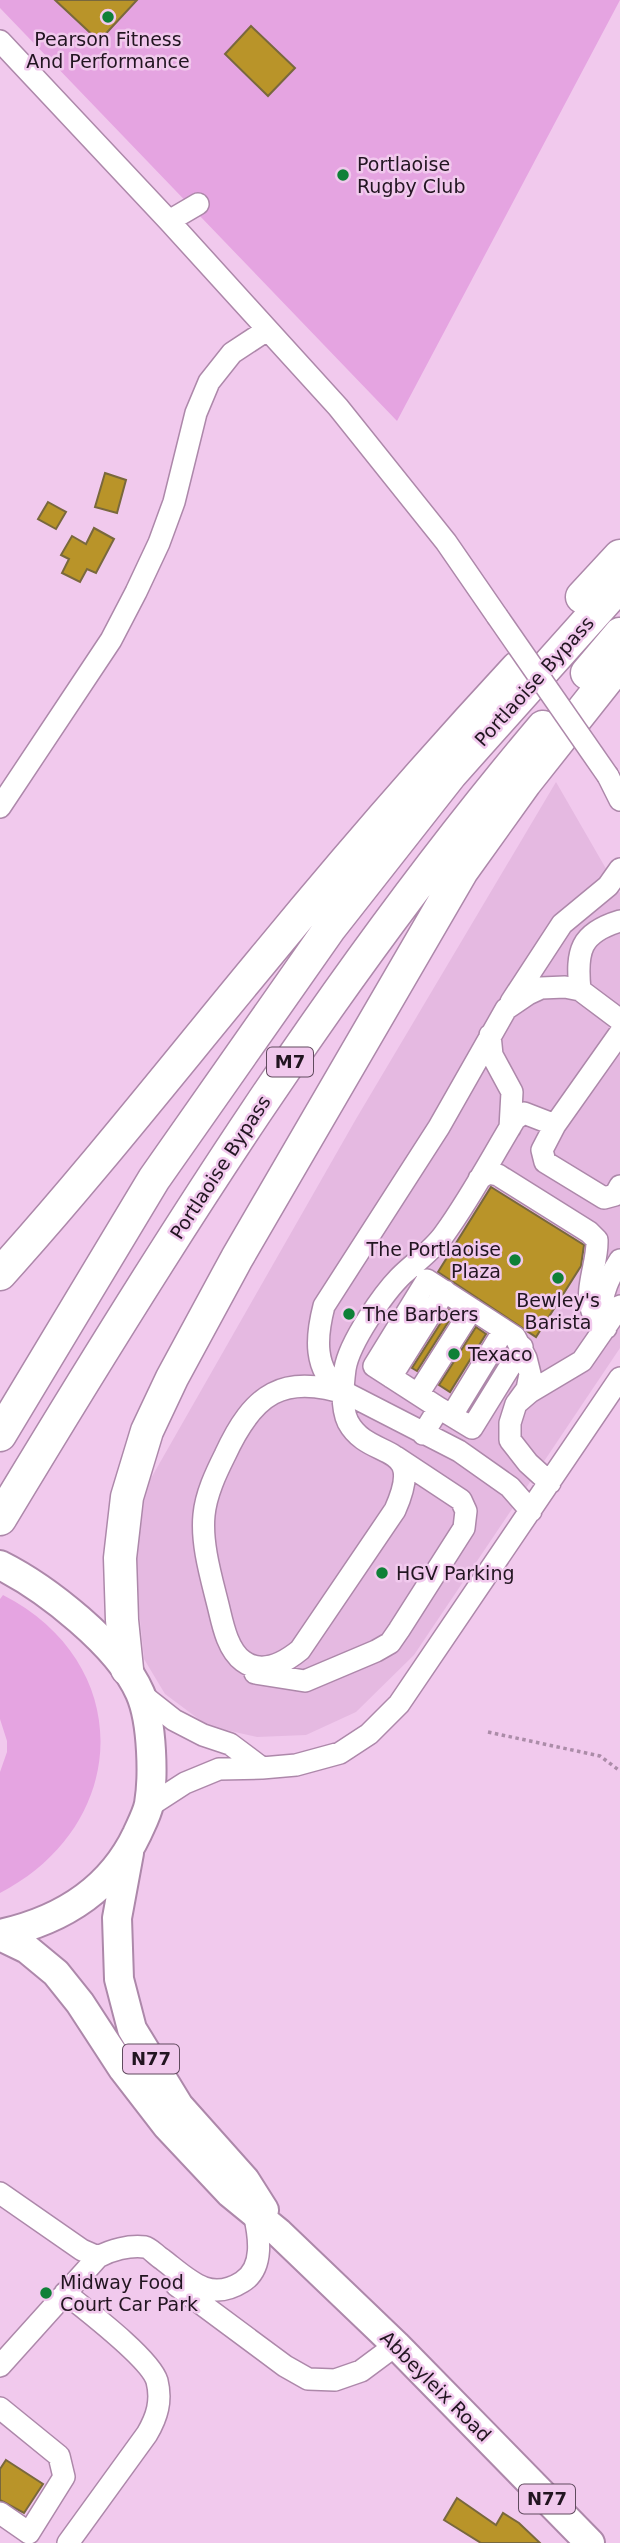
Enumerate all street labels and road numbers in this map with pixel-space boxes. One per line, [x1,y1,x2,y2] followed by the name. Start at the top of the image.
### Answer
[470,612,598,750] street label: Portlaoise Bypass
[267,1048,313,1077] road number: M7
[165,1091,275,1243] street label: Portlaoise Bypass
[123,2045,179,2074] road number: N77
[376,2326,496,2446] street label: Abbeyleix Road
[519,2484,575,2514] road number: N77

